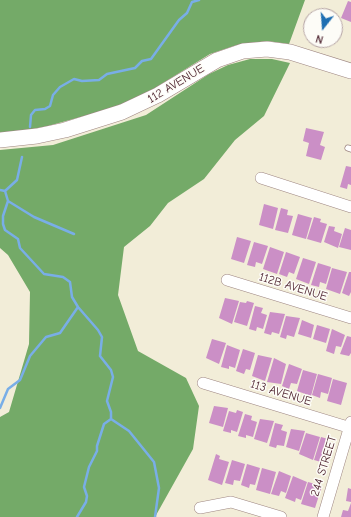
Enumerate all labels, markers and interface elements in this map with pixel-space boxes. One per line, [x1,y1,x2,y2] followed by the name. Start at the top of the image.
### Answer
[303,8,343,48] north arrow
[314,32,325,46] text: N
[145,62,207,106] street label: 112 AVENUE
[257,270,329,304] street label: 112B AVENUE
[249,377,313,409] street label: 113 AVENUE
[308,434,340,498] street label: 244 STREET

